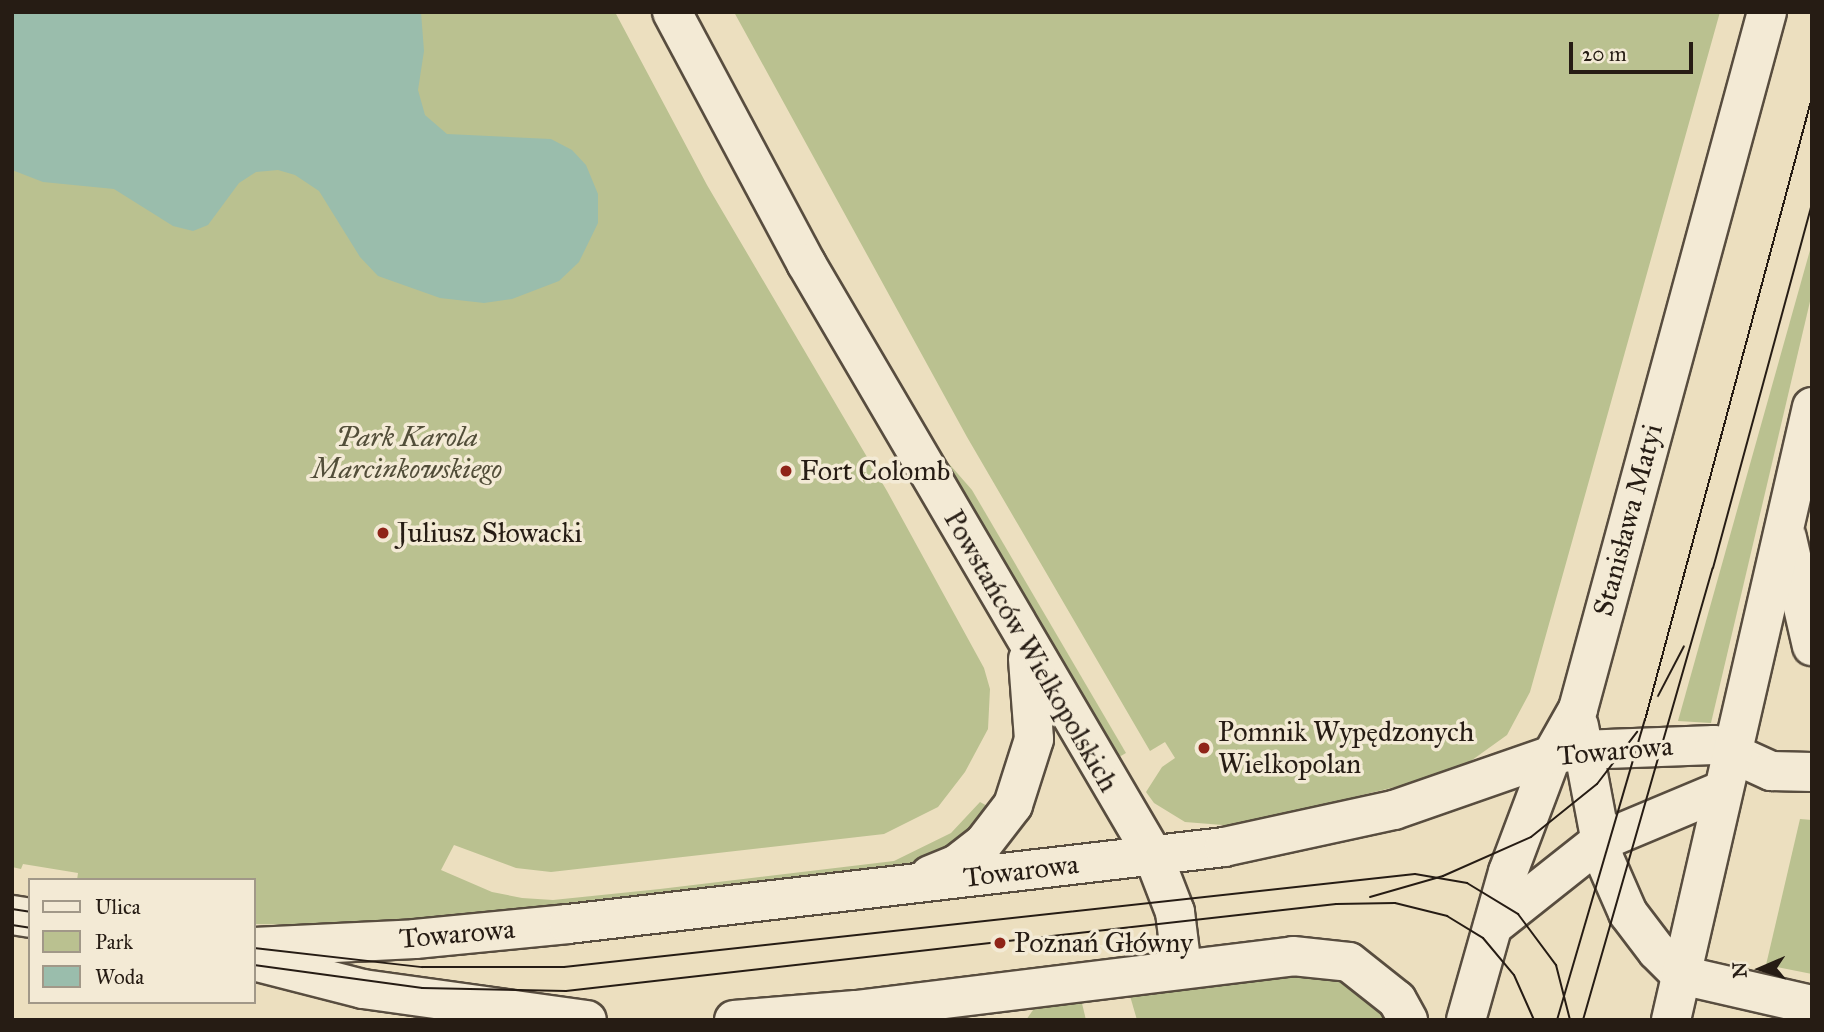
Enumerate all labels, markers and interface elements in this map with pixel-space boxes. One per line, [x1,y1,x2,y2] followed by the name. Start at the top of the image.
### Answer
[1572,28,1696,72] scale bar
[1582,41,1627,67] text: 20 m
[312,420,502,486] park label: Park Karola Marcinkowskiego
[1586,420,1670,620] street label: Stanisława Matyi
[800,454,950,488] place label: Fort Colomb
[778,463,794,479] marker: Fort Colomb
[937,504,1125,798] street label: Powstańców Wielkopolskich
[397,516,582,550] place label: Juliusz Słowacki
[375,525,391,541] marker: Juliusz Słowacki
[1218,715,1474,781] place label: Pomnik Wypędzonych Wielkopolan
[1556,729,1674,773] street label: Towarowa
[1196,740,1212,756] marker: Pomnik Wypędzonych Wielkopolan
[961,847,1081,895] street label: Towarowa
[28,878,256,1004] legend
[95,894,141,920] text: Ulica
[398,912,516,956] street label: Towarowa
[1014,926,1193,960] place label: Poznań Główny
[95,929,133,955] text: Park
[1726,934,1796,1004] north arrow
[992,935,1008,951] marker: Poznań Główny
[1728,961,1751,979] text: N
[95,964,144,990] text: Woda

